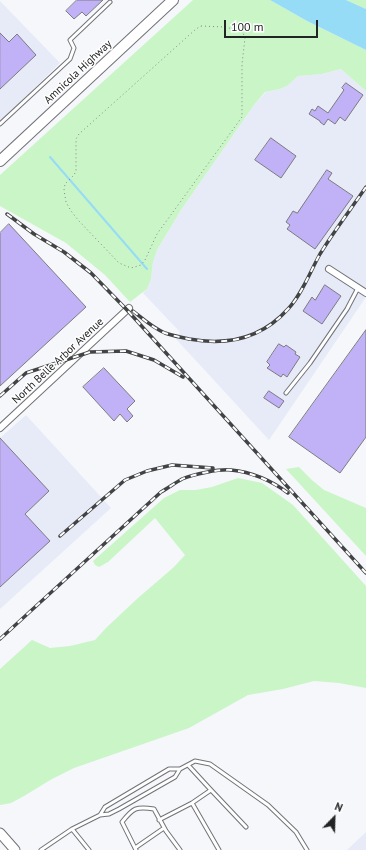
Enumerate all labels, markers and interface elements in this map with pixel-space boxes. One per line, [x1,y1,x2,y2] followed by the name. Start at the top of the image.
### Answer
[226,12,320,38] scale bar
[231,19,264,34] text: 100 m
[42,37,114,107] street label: Amnicola Highway
[10,315,106,407] street label: North Belle Arbor Avenue
[314,798,354,838] north arrow
[333,799,345,815] text: N

